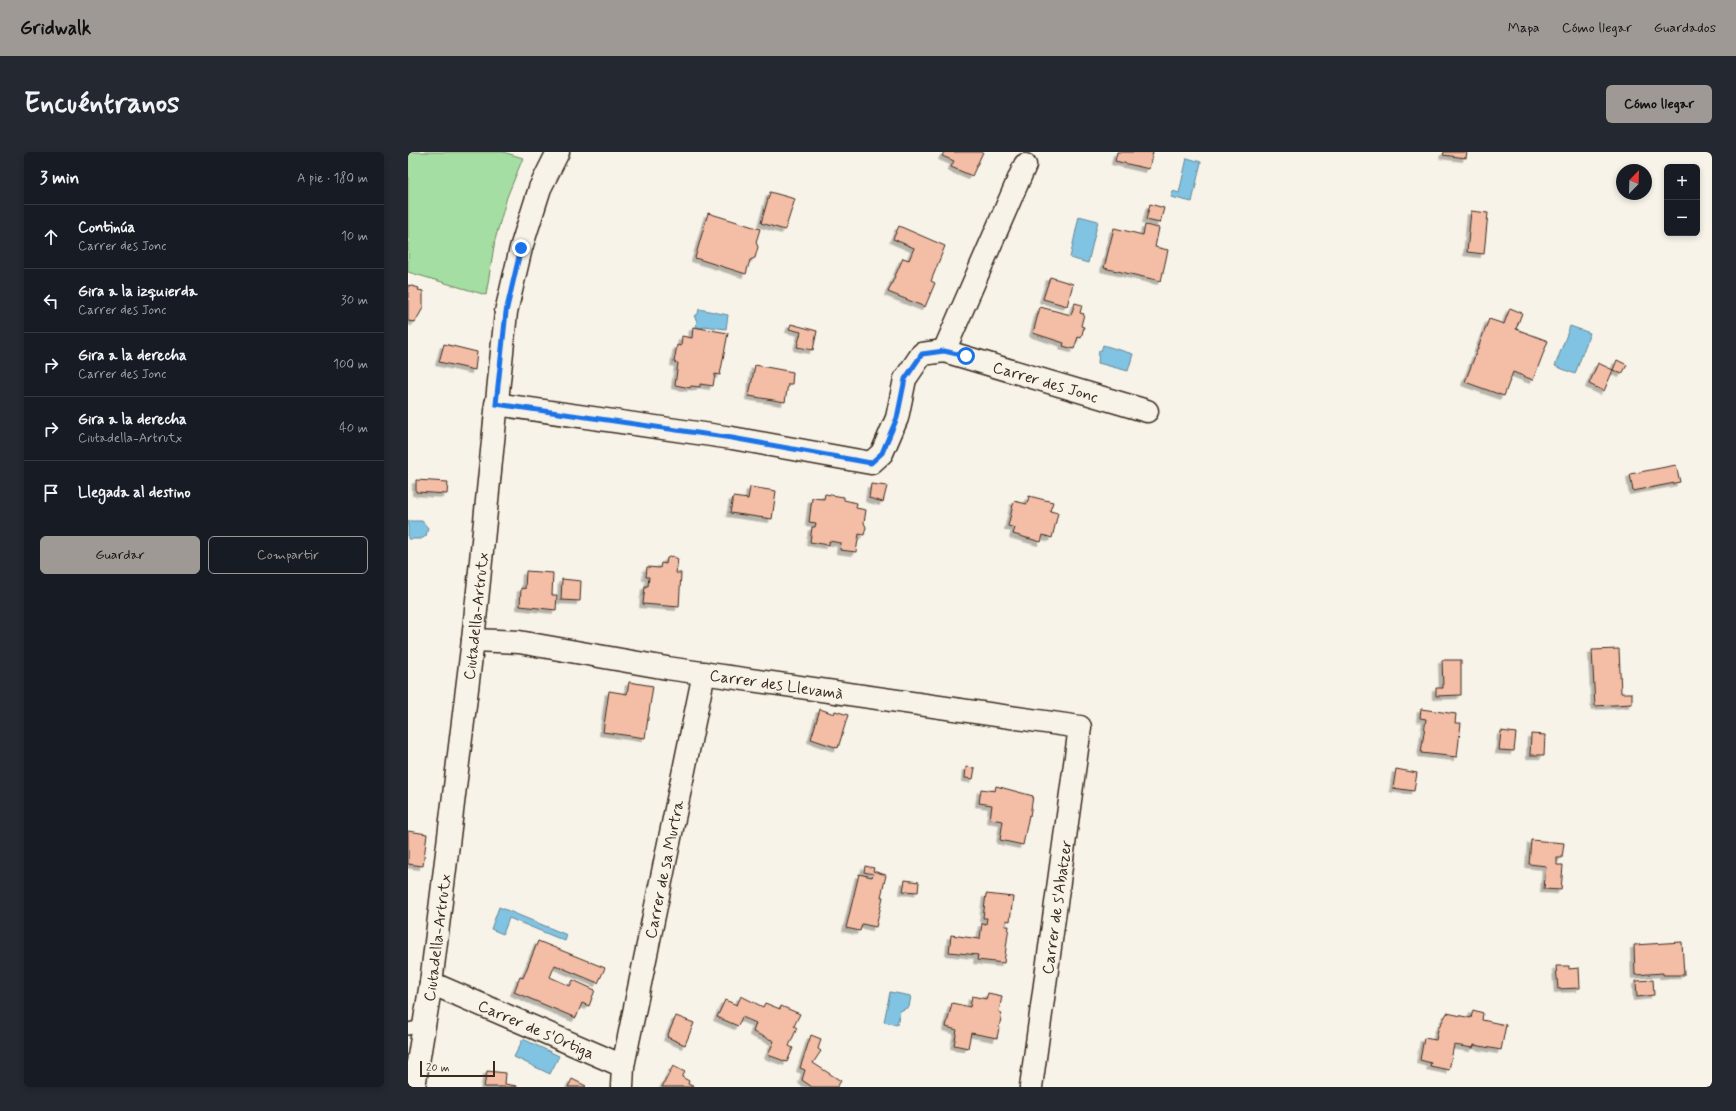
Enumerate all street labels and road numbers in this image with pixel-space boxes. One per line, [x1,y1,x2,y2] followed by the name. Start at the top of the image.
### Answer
[990,357,1101,408] street label: Carrer des Jonc
[459,551,494,681] street label: Ciutadella-Artrutx
[708,665,845,705] street label: Carrer des Llevamà
[641,798,690,941] street label: Carrer de sa Murtra
[1038,838,1077,976] street label: Carrer de s'Abatzer
[419,873,456,1003] street label: Ciutadella-Artrutx
[474,996,597,1064] street label: Carrer de s'Ortiga

